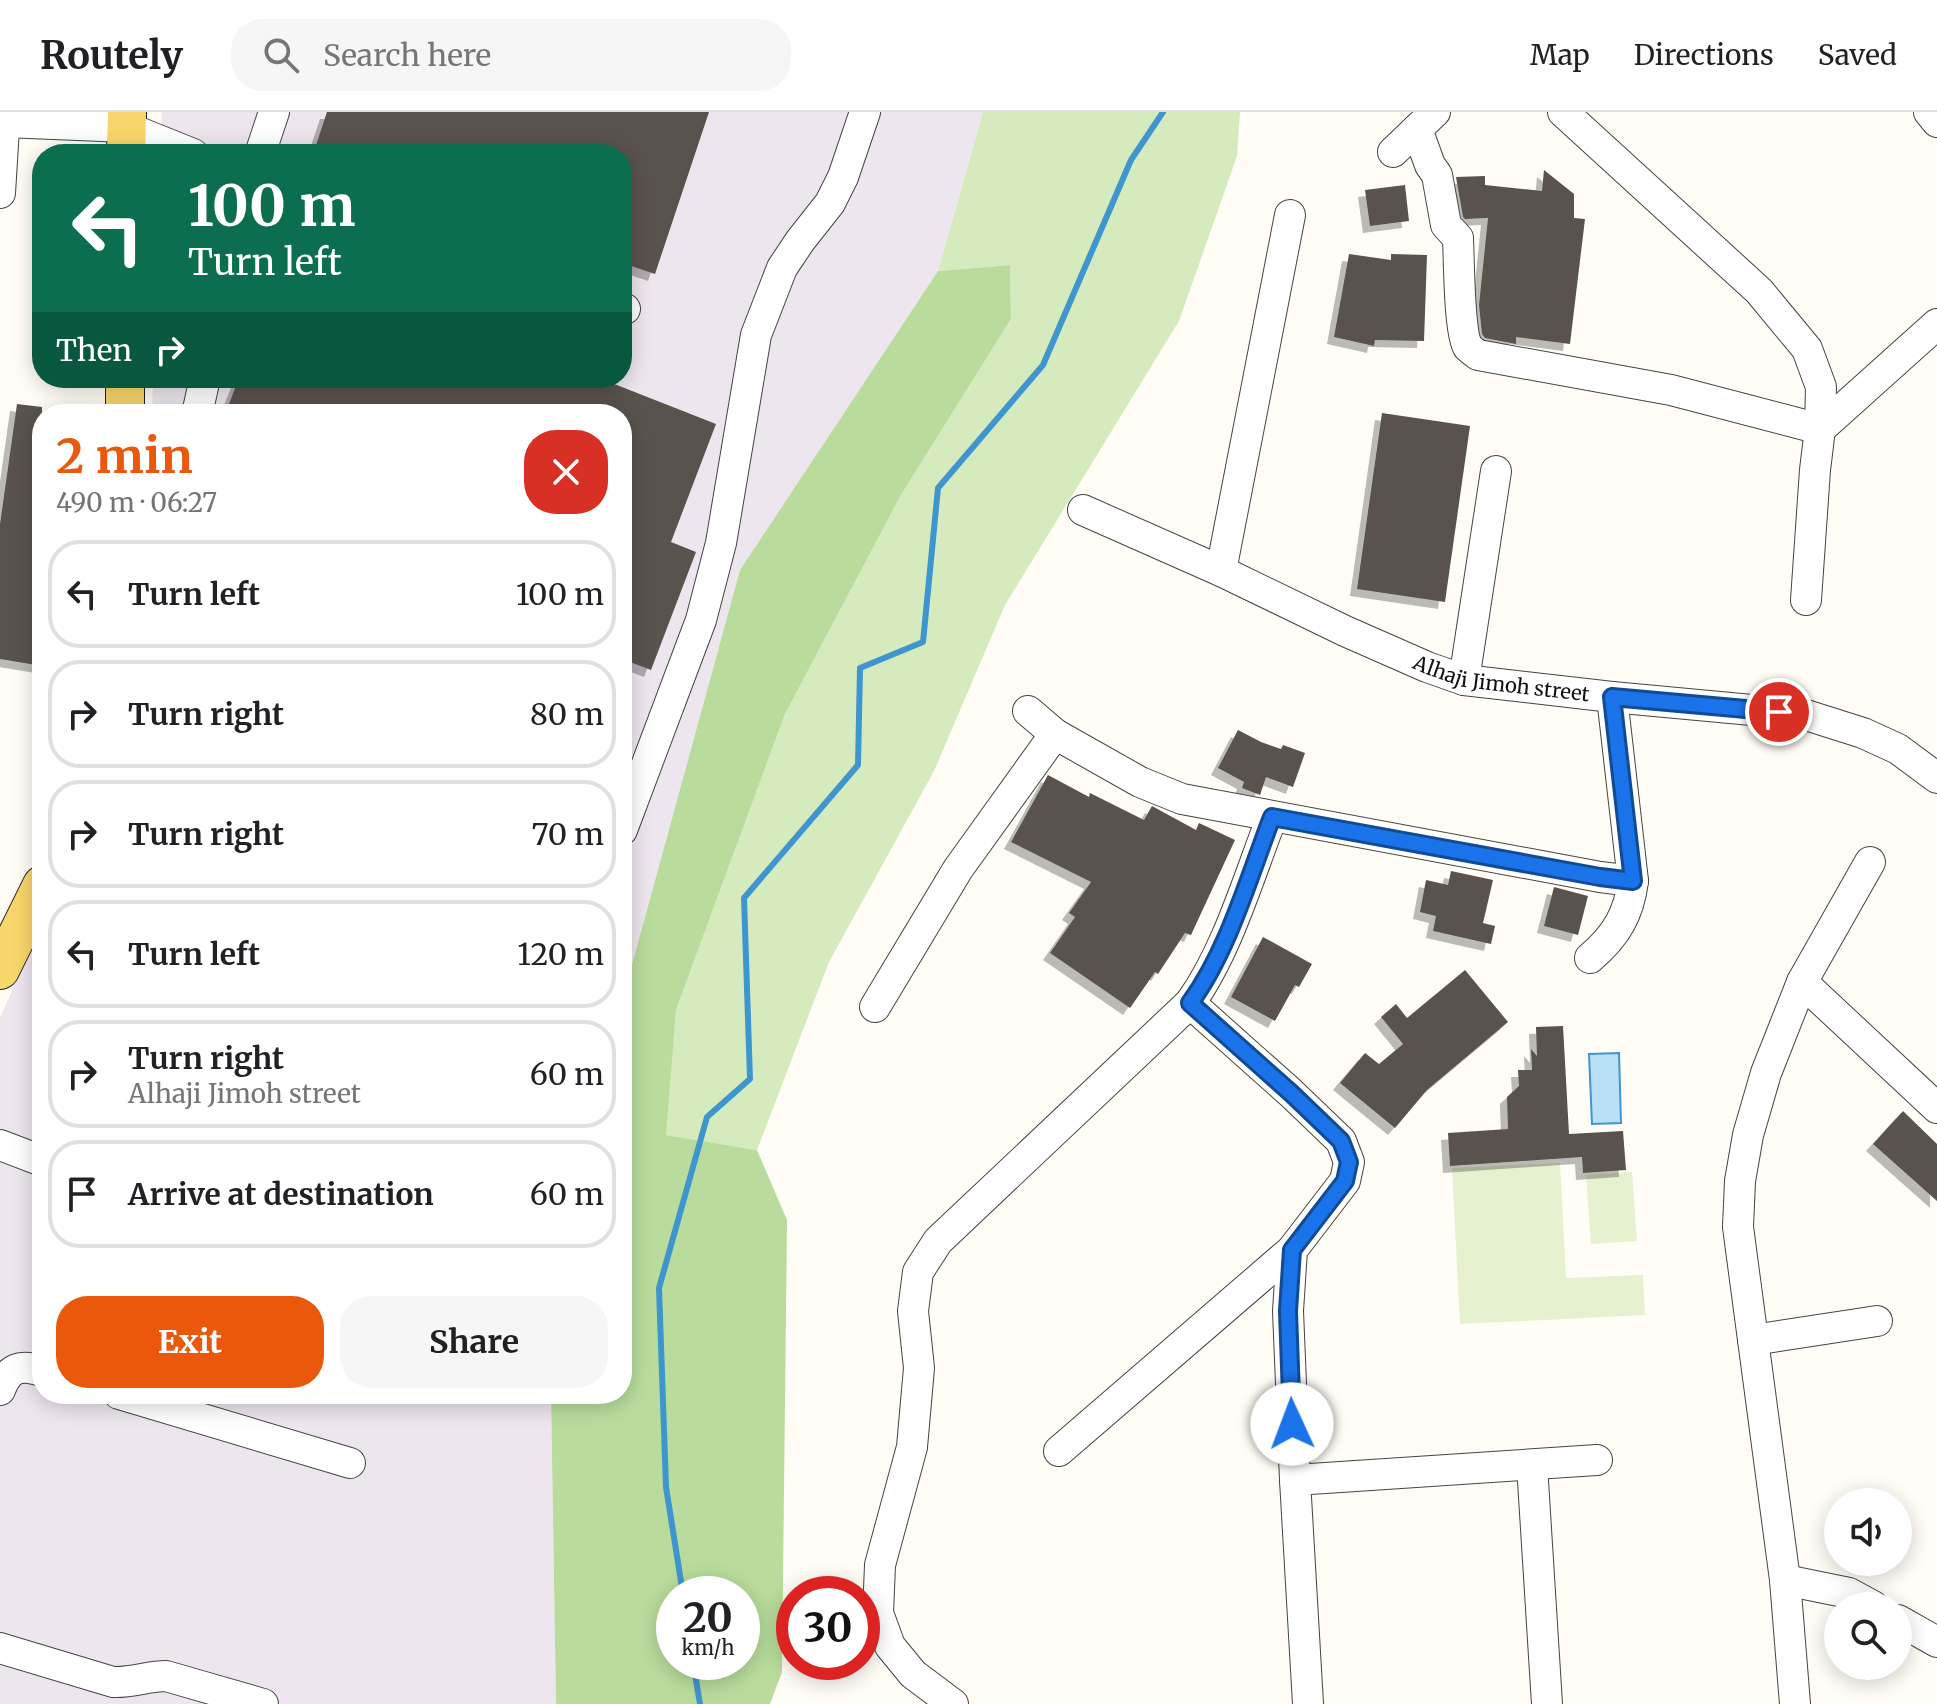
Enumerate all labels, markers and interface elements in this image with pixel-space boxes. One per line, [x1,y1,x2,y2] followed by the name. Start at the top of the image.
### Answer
[231,19,791,91] search box
[40,32,183,79] text: Routely
[259,33,303,77] icon: search
[323,36,491,74] text: Search here
[1530,37,1590,73] text: Map
[1634,37,1774,73] text: Directions
[1818,37,1897,73] text: Saved
[188,171,356,241] text: 100 m
[56,176,160,280] icon: left
[188,240,342,285] text: Turn left
[148,328,192,372] icon: right
[56,331,132,369] text: Then
[56,426,193,486] text: 2 min
[524,430,608,514] button: close
[56,486,217,519] text: 490 m · 06:27
[60,572,104,616] icon: left
[128,575,260,613] text: Turn left
[516,575,604,613] text: 100 m
[1409,649,1591,706] street label: Alhaji Jimoh street
[1745,678,1813,746] pin
[1757,690,1801,734] icon: arrive
[60,692,104,736] icon: right
[128,695,284,733] text: Turn right
[530,695,604,733] text: 80 m
[60,812,104,856] icon: right
[128,815,284,853] text: Turn right
[531,815,604,853] text: 70 m
[60,932,104,976] icon: left
[128,935,260,973] text: Turn left
[517,935,604,973] text: 120 m
[128,1039,284,1077] text: Turn right
[60,1052,104,1096] icon: right
[530,1055,604,1093] text: 60 m
[128,1077,361,1110] text: Alhaji Jimoh street
[60,1172,104,1216] icon: arrive
[128,1175,434,1213] text: Arrive at destination
[530,1175,604,1213] text: 60 m
[56,1296,324,1388] button: Exit
[340,1296,608,1388] button: Share
[1250,1382,1334,1466] position arrow
[1824,1488,1912,1680] map controls
[1824,1488,1912,1576] button: sound
[776,1576,880,1680] speed limit sign: 30
[1824,1592,1912,1680] button: search
[683,1593,733,1643] text: 20
[682,1635,734,1660] text: km/h

